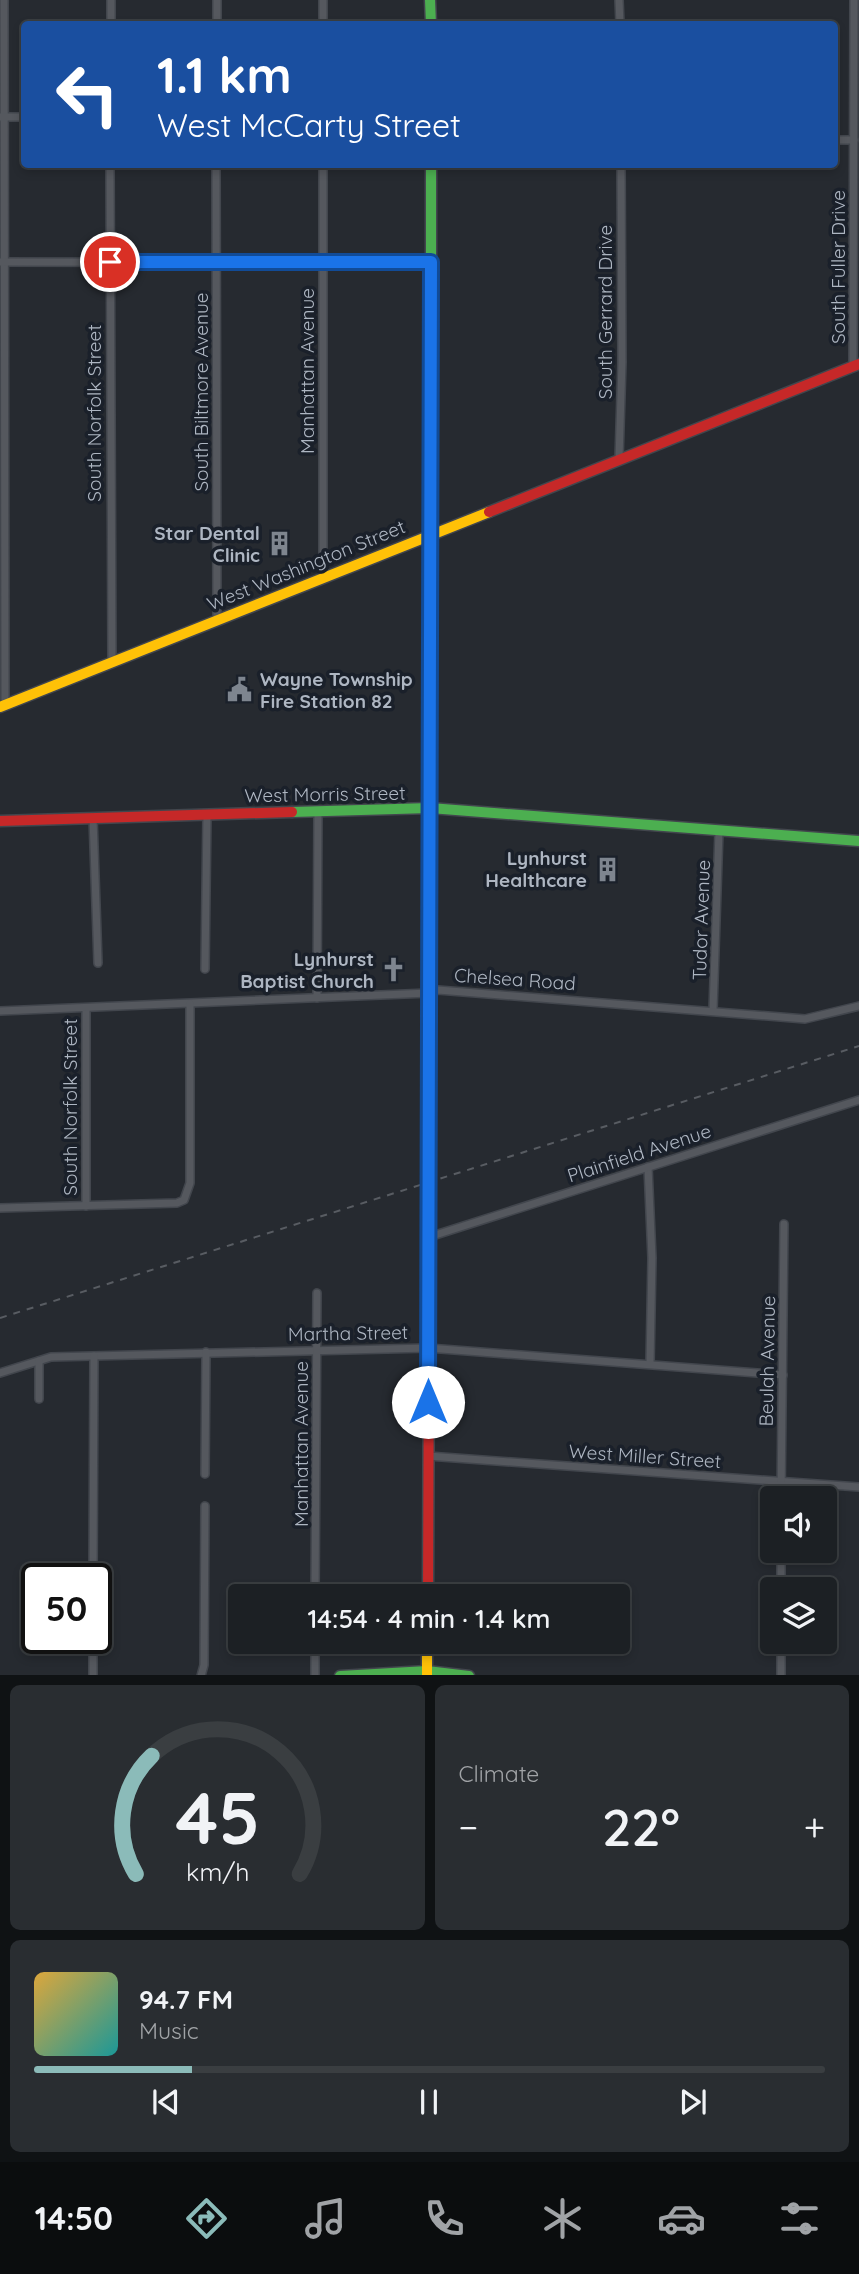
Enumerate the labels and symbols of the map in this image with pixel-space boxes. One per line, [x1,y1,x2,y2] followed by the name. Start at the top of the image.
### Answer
[826,190,850,344] street label: South Fuller Drive
[593,225,617,399] street label: South Gerrard Drive
[80,232,140,292] pin
[295,288,319,454] street label: Manhattan Avenue
[189,292,213,492] street label: South Biltmore Avenue
[82,324,106,502] street label: South Norfolk Street
[203,514,409,616] street label: West Washington Street
[154,521,260,567] place label: Star Dental Clinic
[266,530,294,558] building icon: Star Dental Clinic
[260,667,413,713] place label: Wayne Township Fire Station 82
[226,676,254,704] public building icon: Wayne Township Fire Station 82
[244,781,406,807] street label: West Morris Street
[485,846,587,892] place label: Lynhurst Healthcare
[593,855,621,883] building icon: Lynhurst Healthcare
[687,859,715,981] street label: Tudor Avenue
[240,947,374,993] place label: Lynhurst Baptist Church
[380,956,408,984] church icon: Lynhurst Baptist Church
[453,963,577,995] street label: Chelsea Road
[58,1018,82,1196] street label: South Norfolk Street
[564,1118,714,1188] street label: Plainfield Avenue
[754,1295,780,1427] street label: Beulah Avenue
[288,1320,408,1346] street label: Martha Street
[289,1361,313,1527] street label: Manhattan Avenue
[391,1365,465,1439] position arrow
[568,1439,722,1473] street label: West Miller Street
[21,1563,112,1654] speed limit sign: 50

